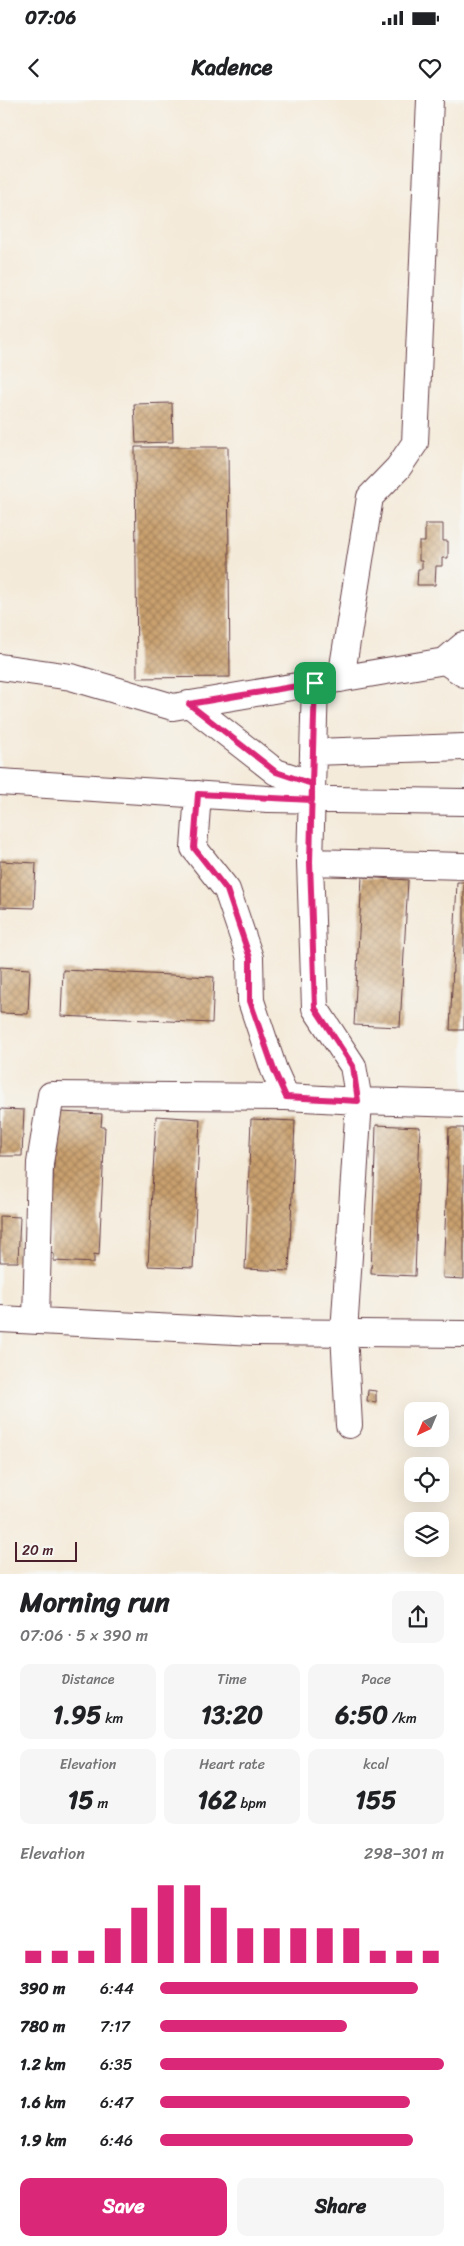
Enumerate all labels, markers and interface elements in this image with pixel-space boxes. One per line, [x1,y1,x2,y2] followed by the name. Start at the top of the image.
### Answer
[25,1,76,34] text: 07:06
[192,48,272,87] text: Kadence
[20,54,48,82] icon: back
[416,54,444,82] icon: heart
[294,662,336,704] pin
[301,669,329,697] icon: arrive
[404,1402,449,1448] north arrow
[404,1402,449,1557] map controls
[404,1457,449,1502] button: locate
[404,1512,449,1557] button: layers
[15,1538,78,1562] scale bar
[22,1538,53,1563] text: 20 m
[20,1577,170,1626] text: Morning run
[392,1591,444,1643] button: share
[20,1621,148,1650] text: 07:06 · 5 × 390 m
[61,1667,115,1692] text: Distance
[217,1667,247,1692] text: Time
[361,1667,391,1692] text: Pace
[53,1692,102,1737] text: 1.95
[201,1692,263,1737] text: 13:20
[335,1692,388,1737] text: 6:50
[102,1706,123,1731] text: km
[388,1706,417,1731] text: /km
[60,1752,116,1777] text: Elevation
[199,1752,265,1777] text: Heart rate
[363,1752,389,1777] text: kcal
[68,1777,94,1822] text: 15
[198,1777,237,1822] text: 162
[355,1777,397,1822] text: 155
[94,1791,108,1816] text: m
[237,1791,266,1816] text: bpm
[20,1839,85,1868] text: Elevation
[364,1839,444,1868] text: 298–301 m
[20,1974,65,2003] text: 390 m
[100,1974,134,2003] text: 6:44
[20,2012,65,2041] text: 780 m
[100,2012,130,2041] text: 7:17
[20,2050,66,2079] text: 1.2 km
[100,2050,132,2079] text: 6:35
[20,2088,66,2117] text: 1.6 km
[100,2088,133,2117] text: 6:47
[20,2126,66,2155] text: 1.9 km
[100,2126,133,2155] text: 6:46
[20,2178,227,2236] button: Save
[237,2178,444,2236] button: Share

